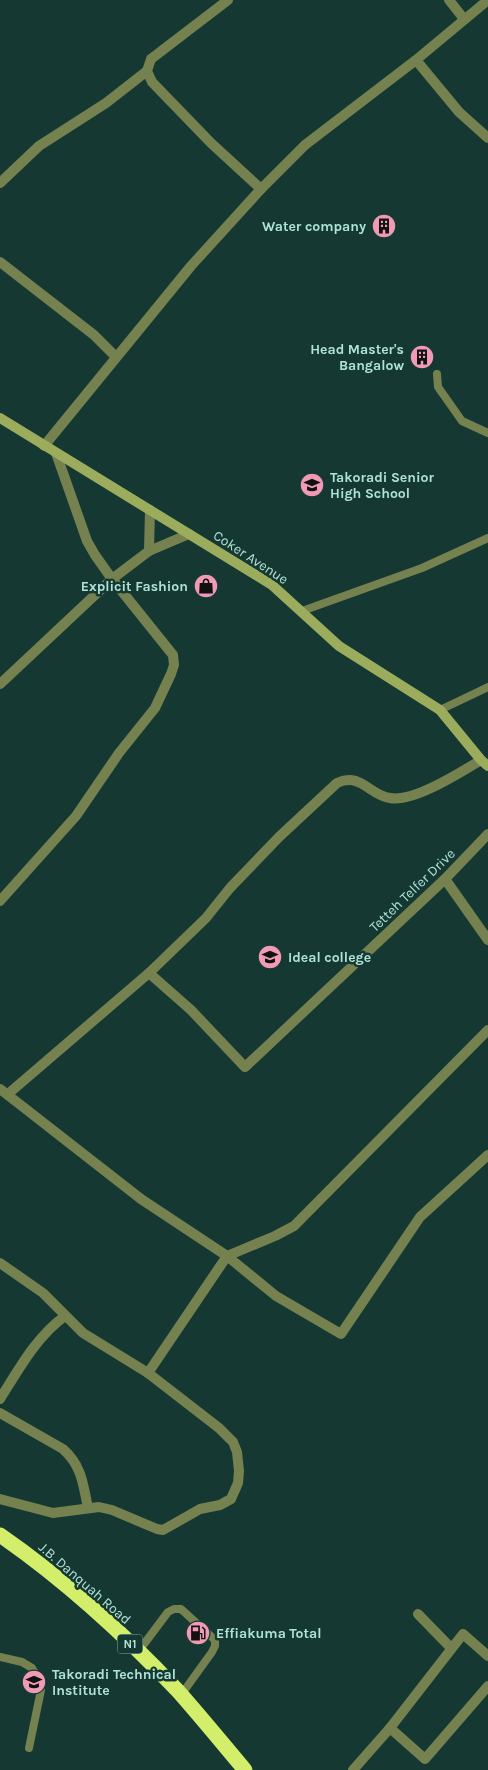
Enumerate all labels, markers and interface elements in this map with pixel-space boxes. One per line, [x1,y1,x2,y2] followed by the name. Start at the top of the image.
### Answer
[371,213,397,239] building icon: Water company
[262,218,366,235] place label: Water company
[310,341,404,374] place label: Head Master's Bangalow
[409,344,435,370] building icon: Head Master's Bangalow
[330,469,435,502] place label: Takoradi Senior High School
[299,472,325,498] school or university icon: Takoradi Senior High School
[210,527,291,588] street label: Coker Avenue
[193,573,219,599] shop icon: Explicit Fashion
[81,578,188,595] place label: Explicit Fashion
[366,845,459,936] street label: Tetteh Telfer Drive
[257,944,283,970] school or university icon: Ideal college
[288,949,371,966] place label: Ideal college
[35,1539,134,1628] street label: J.B. Danquah Road
[185,1620,211,1646] fuel station icon: Effiakuma Total
[216,1625,321,1642] place label: Effiakuma Total
[118,1635,142,1654] road number: N1
[52,1666,176,1699] place label: Takoradi Technical Institute
[21,1669,47,1695] school or university icon: Takoradi Technical Institute

